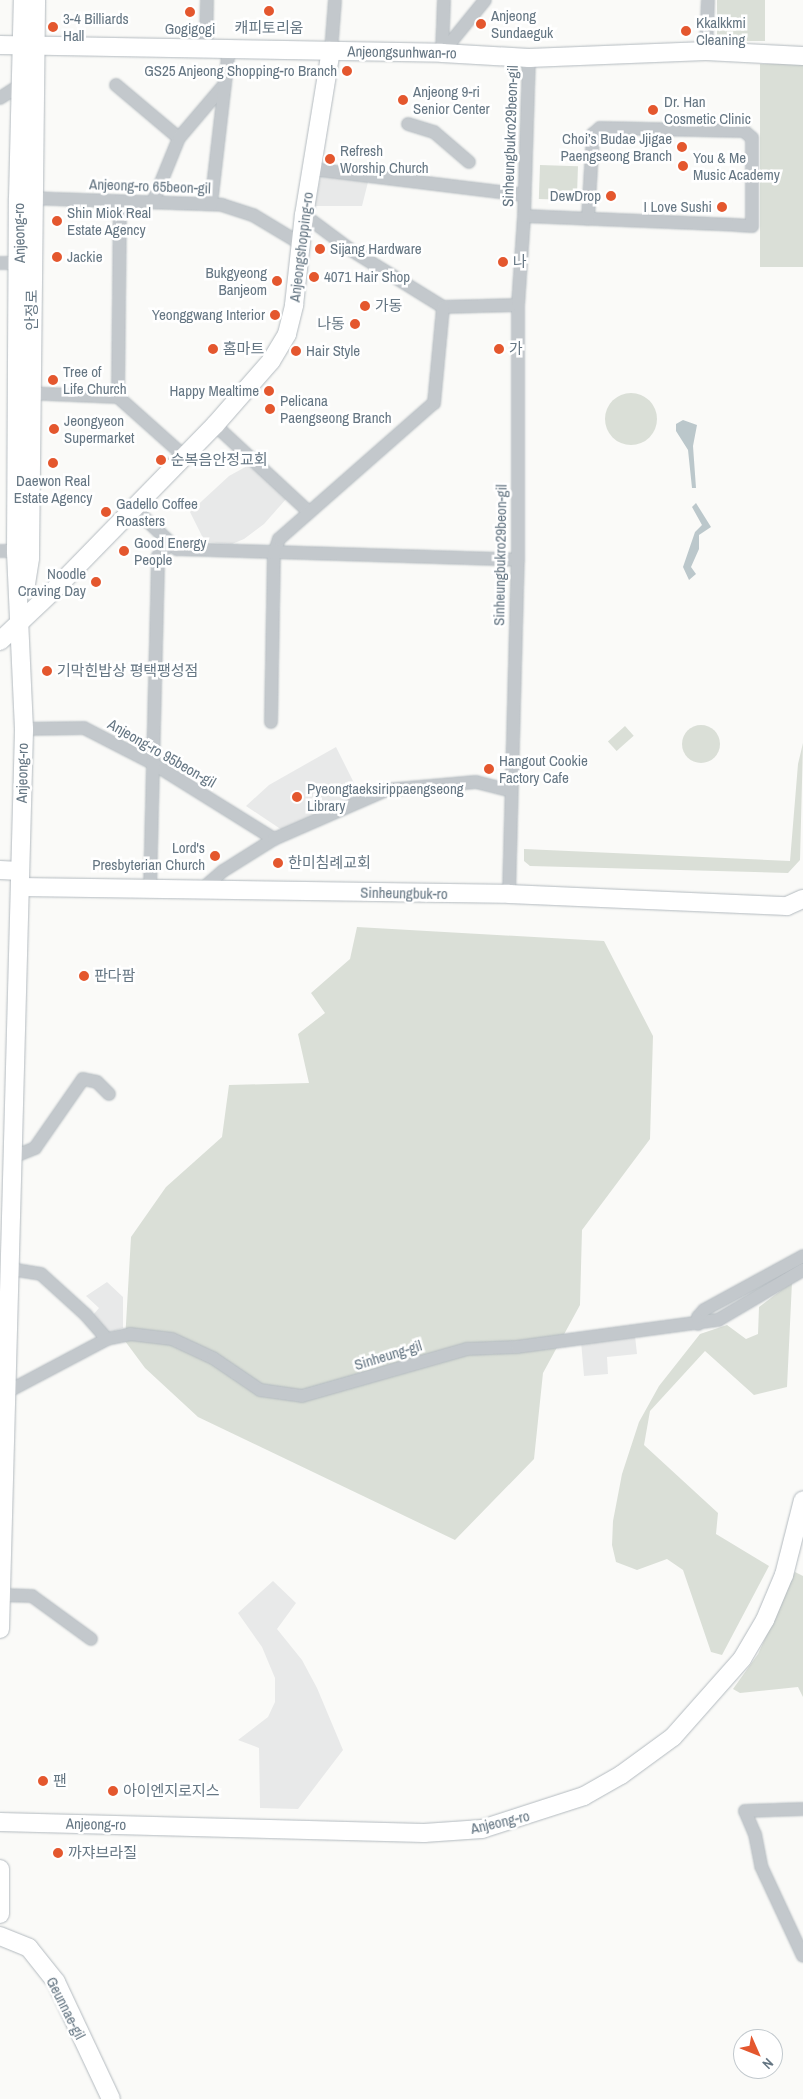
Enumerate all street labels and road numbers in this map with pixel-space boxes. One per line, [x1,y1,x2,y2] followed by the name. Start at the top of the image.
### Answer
[347,42,457,62] street label: Anjeongsunhwan-ro
[499,65,521,207] street label: Sinheungbukro29beon-gil
[89,175,211,197] street label: Anjeong-ro 65beon-gil
[285,191,317,303] street label: Anjeongshopping-ro
[9,203,29,263] street label: Anjeong-ro
[23,289,41,331] street label: 안정로
[490,484,510,626] street label: Sinheungbukro29beon-gil
[105,715,219,791] street label: Anjeong-ro 95beon-gil
[12,743,32,803] street label: Anjeong-ro
[360,883,448,903] street label: Sinheungbuk-ro
[352,1336,424,1374] street label: Sinheung-gil
[469,1806,531,1838] street label: Anjeong-ro
[66,1814,126,1834] street label: Anjeong-ro
[43,1974,89,2042] street label: Geunnae-gil

